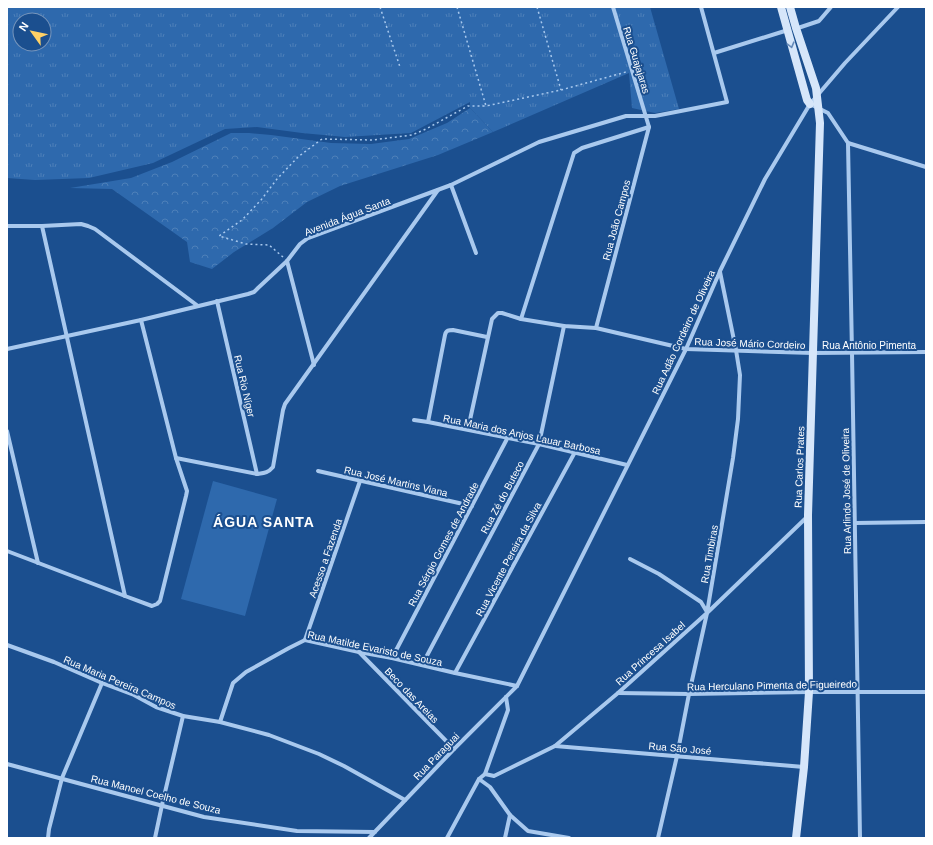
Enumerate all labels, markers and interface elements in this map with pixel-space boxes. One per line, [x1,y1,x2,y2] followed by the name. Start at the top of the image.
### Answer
[12,12,52,52] north arrow
[16,20,31,33] text: N
[621,25,652,95] street label: Rua Guajajaras
[787,41,795,48] one-way arrow
[600,179,633,262] street label: Rua João Campos
[302,194,392,238] street label: Avenida Água Santa
[650,268,717,396] street label: Rua Adão Cordeiro de Oliveira
[694,336,806,351] street label: Rua José Mário Cordeiro
[822,340,916,351] street label: Rua Antônio Pimenta
[232,354,257,419] street label: Rua Rio Níger
[442,412,602,457] street label: Rua Maria dos Anjos Lauar Barbosa
[793,426,806,508] street label: Rua Carlos Prates
[840,427,853,554] street label: Rua Arlindo José de Oliveira
[479,459,526,535] street label: Rua Zé do Buteco
[343,464,449,499] street label: Rua José Martins Viana
[406,480,481,608] street label: Rua Sérgio Gomes de Andrade
[474,500,543,618] street label: Rua Vicente Pereira da Silva
[213,514,315,530] district label: ÁGUA SANTA
[307,517,344,599] street label: Acesso a Fazenda
[699,524,720,584] street label: Rua Timbiras
[613,619,687,687] street label: Rua Princesa Isabel
[307,629,444,668] street label: Rua Matilde Evaristo de Souza
[62,654,178,711] street label: Rua Maria Pereira Campos
[383,666,441,725] street label: Beco das Areias
[687,679,858,692] street label: Rua Herculano Pimenta de Figueiredo
[411,731,462,782] street label: Rua Paraguai
[648,740,712,757] street label: Rua São José
[90,773,222,816] street label: Rua Manoel Coelho de Souza

